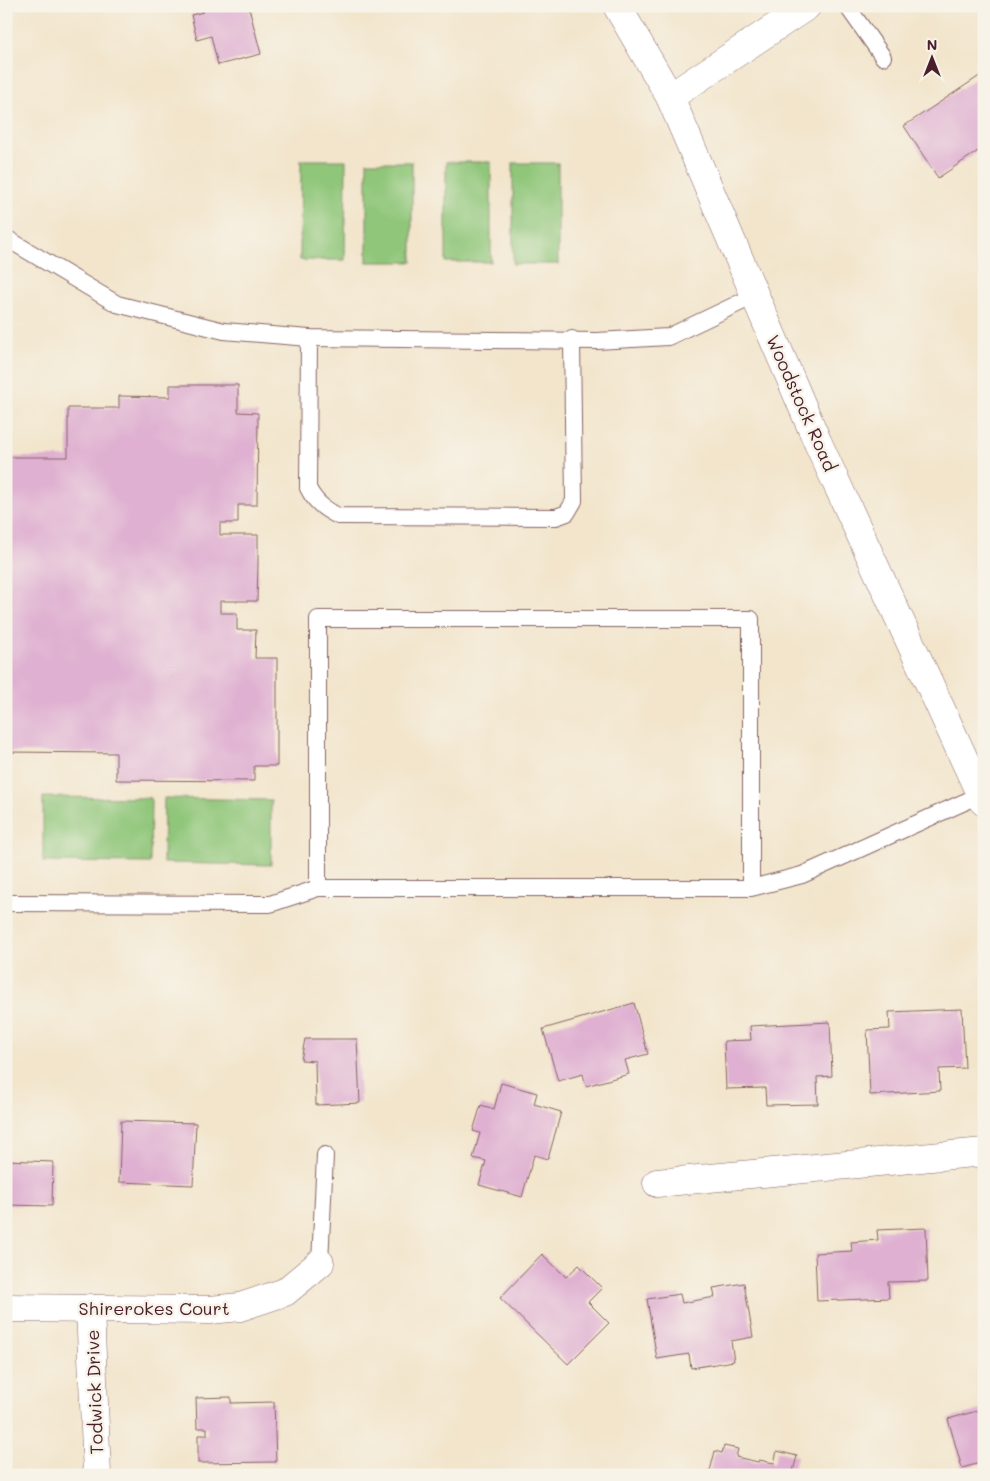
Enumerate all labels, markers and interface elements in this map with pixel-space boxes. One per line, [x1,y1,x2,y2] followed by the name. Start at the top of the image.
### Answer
[908,32,958,82] north arrow
[927,35,937,54] text: N
[761,331,843,475] street label: Woodstock Road
[78,1296,230,1320] street label: Shirerokes Court
[80,1329,108,1455] street label: Todwick Drive

